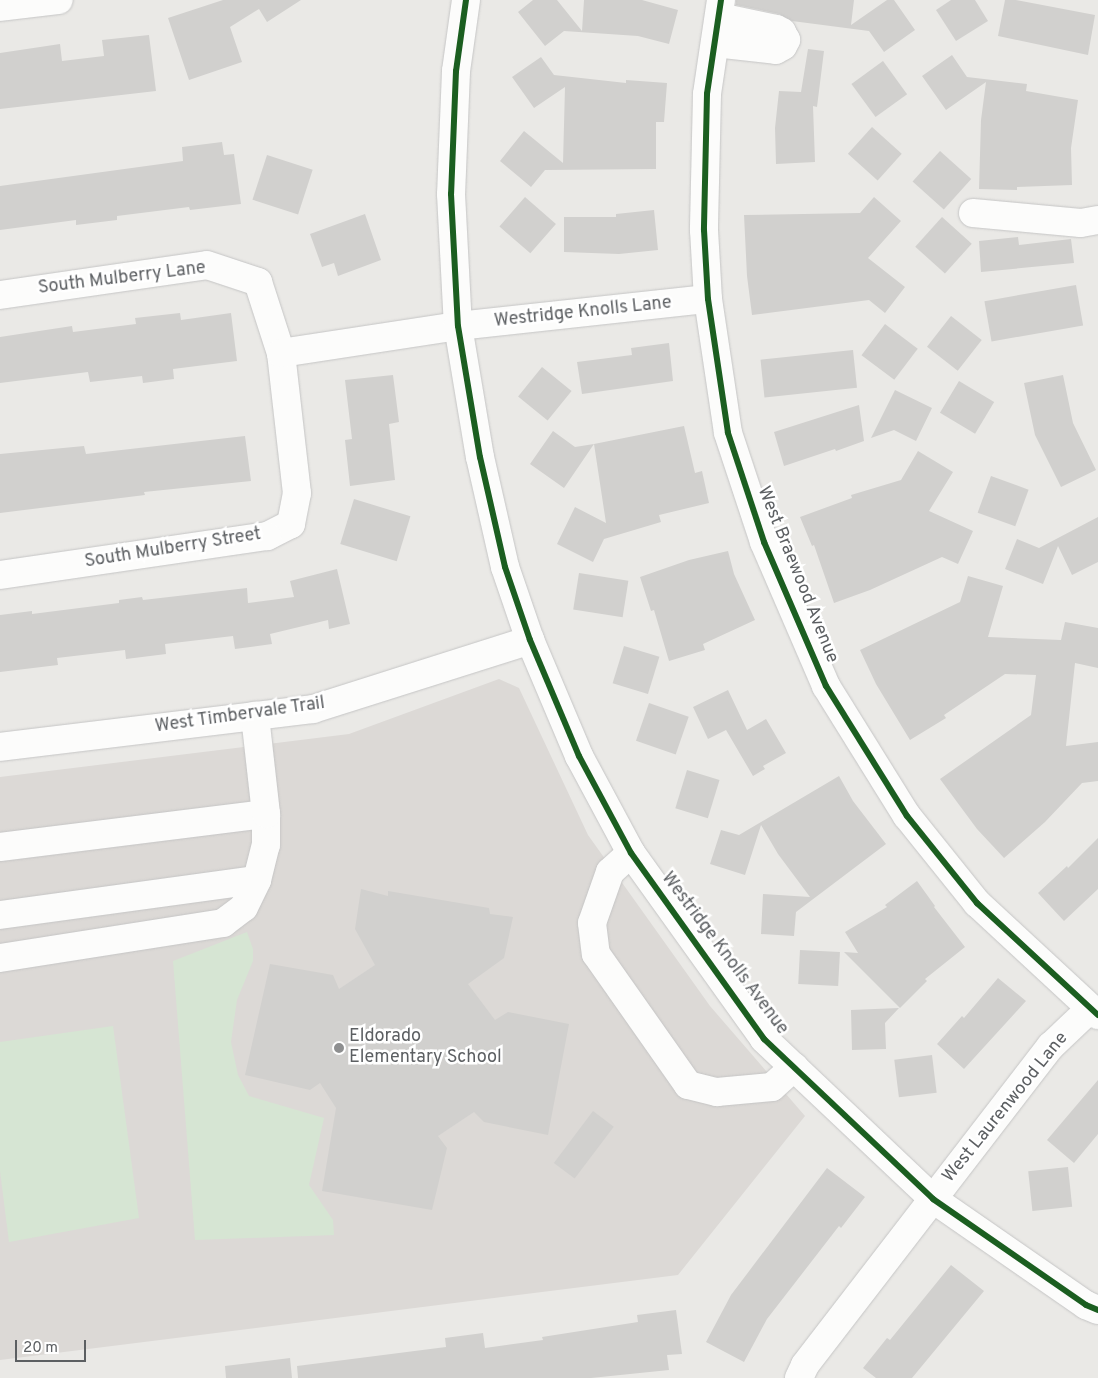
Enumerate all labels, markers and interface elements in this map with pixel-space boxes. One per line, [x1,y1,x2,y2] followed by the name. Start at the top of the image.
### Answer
[37,258,207,300] street label: South Mulberry Lane
[493,293,673,333] street label: Westridge Knolls Lane
[752,483,842,667] street label: West Braewood Avenue
[83,524,263,574] street label: South Mulberry Street
[153,693,327,739] street label: West Timbervale Trail
[656,868,792,1040] street label: Westridge Knolls Avenue
[349,1027,502,1070] place label: Eldorado Elementary School
[939,1028,1073,1188] street label: West Laurenwood Lane
[333,1042,345,1054] marker: Eldorado Elementary School
[18,1330,89,1362] scale bar
[23,1339,58,1358] text: 20 m

